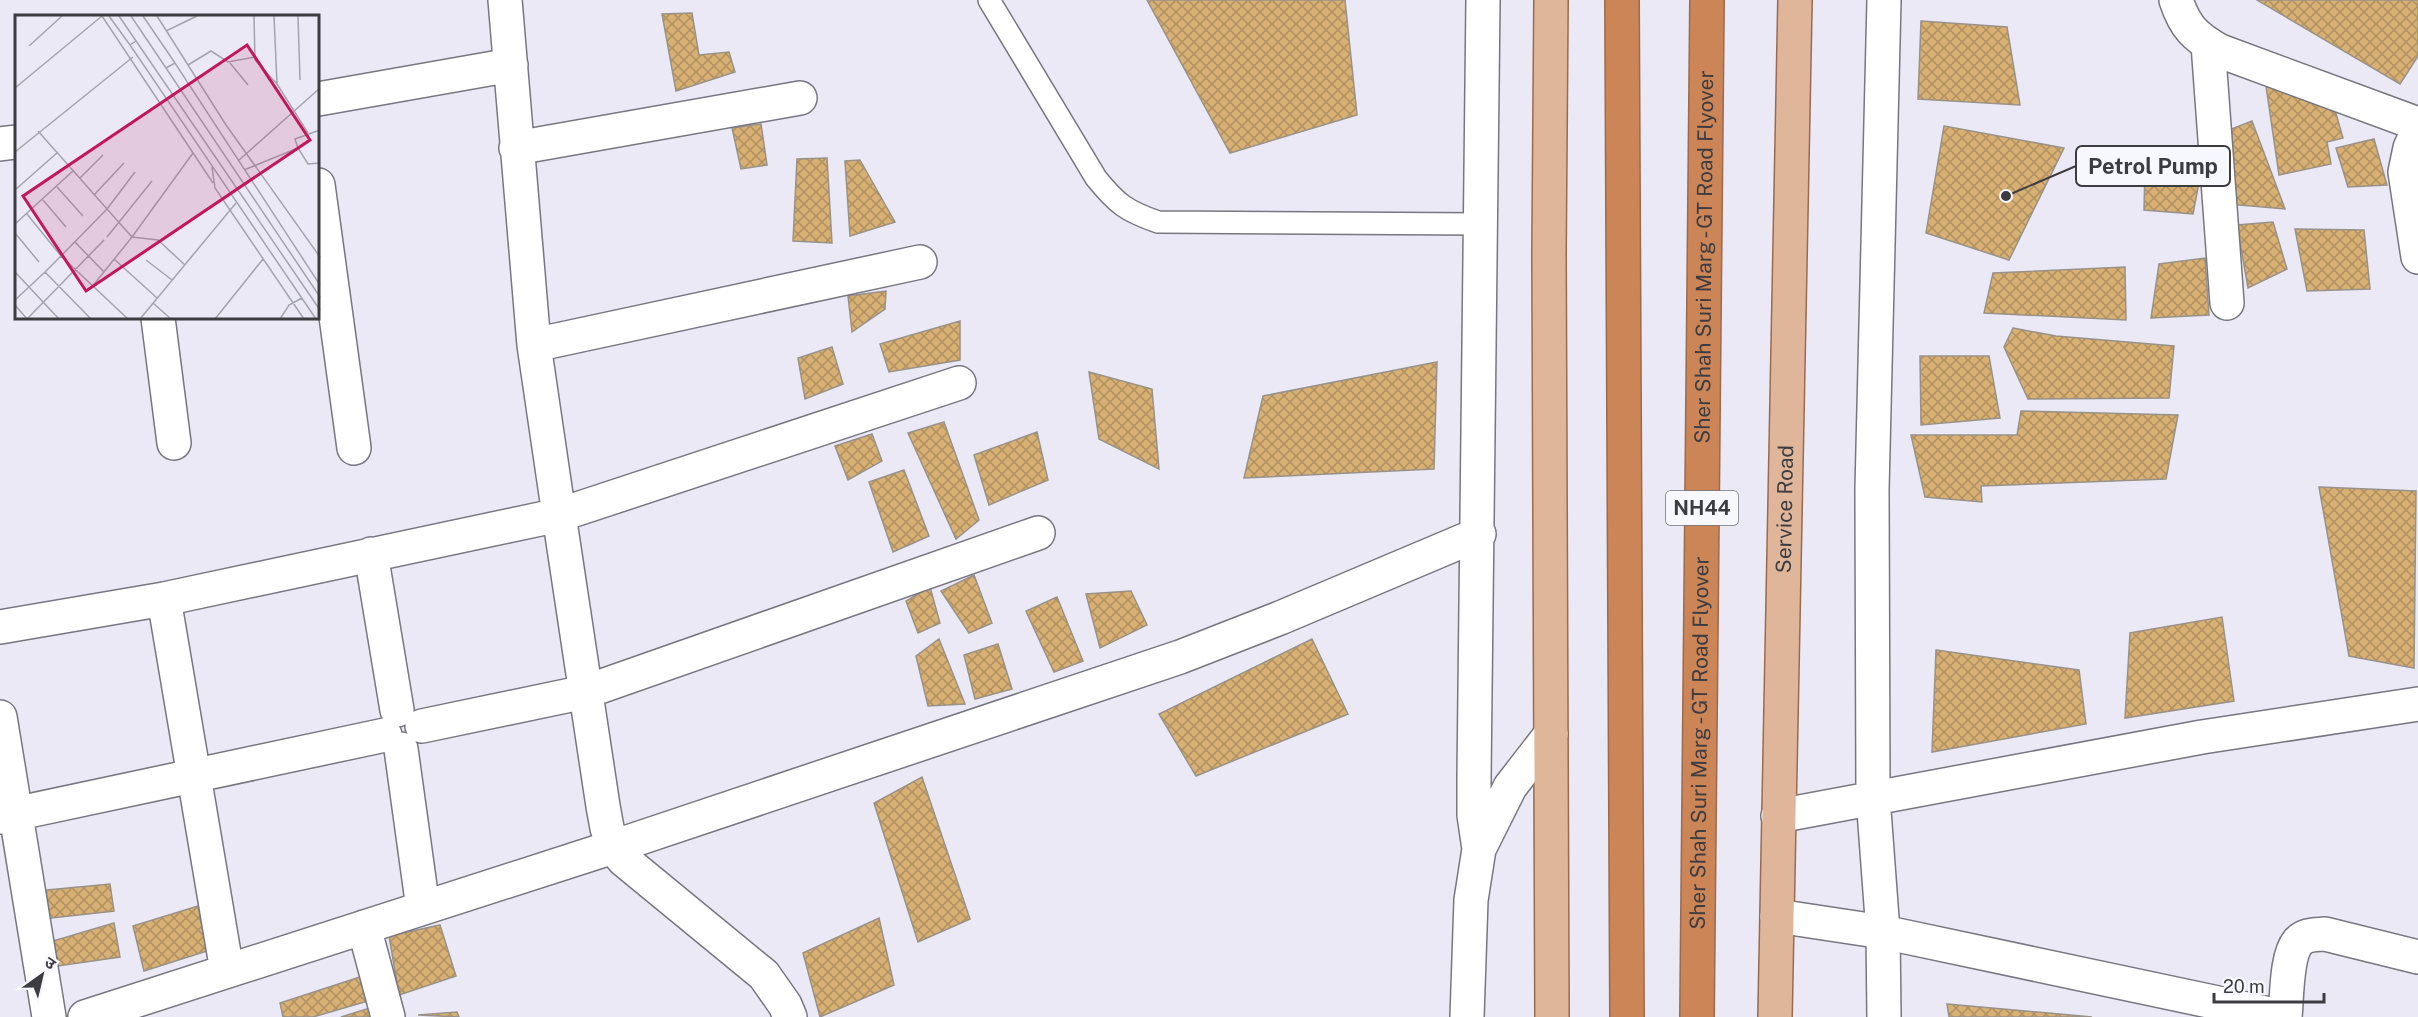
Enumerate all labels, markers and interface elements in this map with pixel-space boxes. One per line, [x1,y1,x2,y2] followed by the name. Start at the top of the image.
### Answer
[15,15,320,320] inset map
[1690,70,1718,444] street label: Sher Shah Suri Marg - GT Road Flyover
[2076,146,2230,186] callout: Petrol Pump
[2088,153,2218,179] text: Petrol Pump
[1771,445,1798,573] street label: Service Road
[1666,491,1738,525] road number: NH44
[1685,556,1714,930] street label: Sher Shah Suri Marg - GT Road Flyover
[12,945,72,1005] north arrow
[41,952,60,974] text: उ
[2214,966,2324,1004] scale bar
[2223,976,2265,997] text: 20 m

